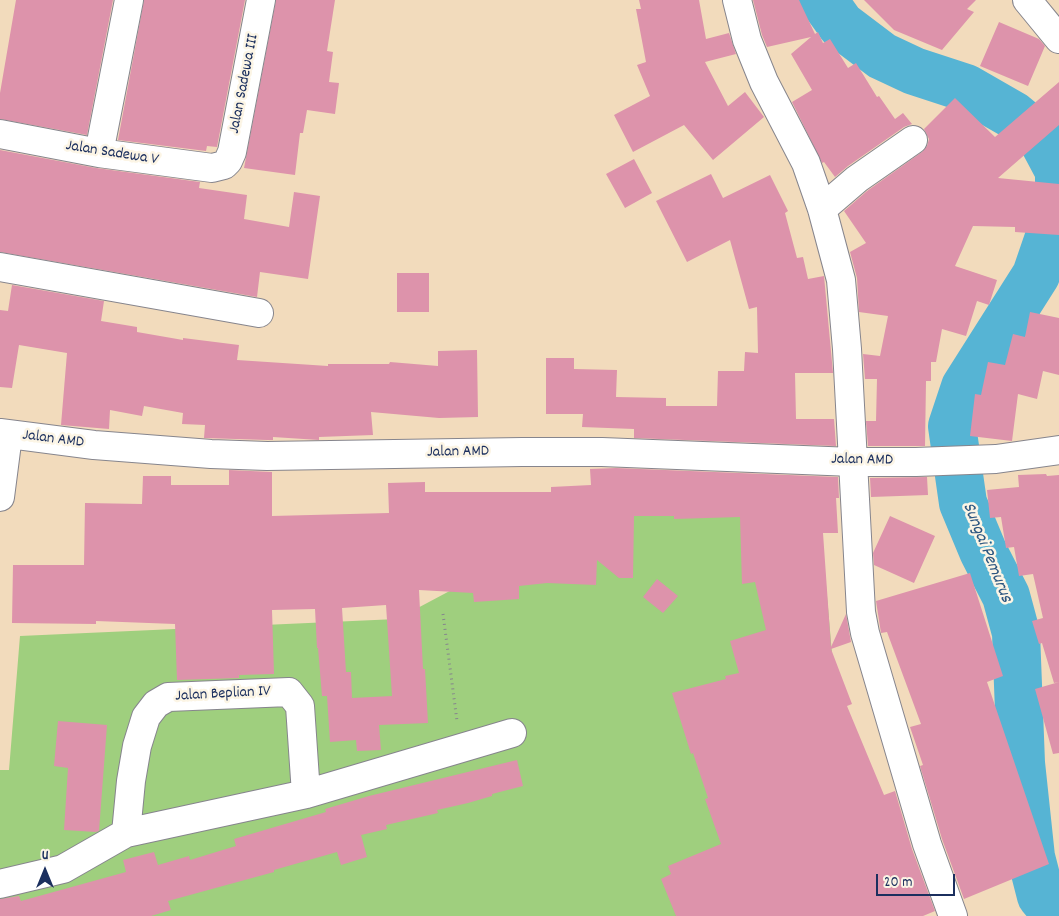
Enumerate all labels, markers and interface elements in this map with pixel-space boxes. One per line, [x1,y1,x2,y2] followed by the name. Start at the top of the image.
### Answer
[226,33,264,135] street label: Jalan Sadewa III
[64,137,160,171] street label: Jalan Sadewa V
[21,427,85,453] street label: Jalan AMD
[427,443,489,463] street label: Jalan AMD
[831,451,893,471] street label: Jalan AMD
[956,500,1016,606] water label: Sungai Pemurus
[175,683,271,707] street label: Jalan Beplian IV
[20,846,70,896] north arrow
[42,846,48,866] text: U
[879,864,958,896] scale bar
[884,872,912,894] text: 20 m

